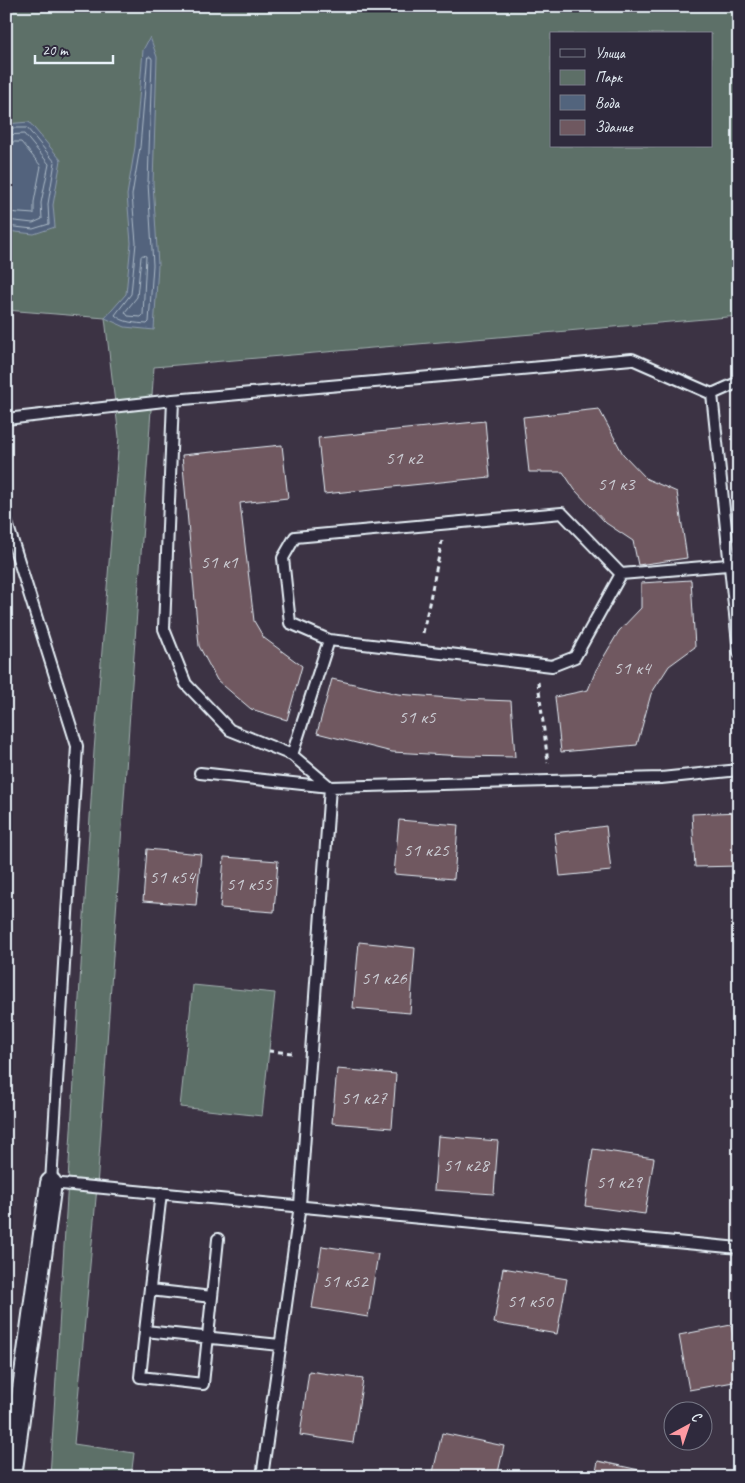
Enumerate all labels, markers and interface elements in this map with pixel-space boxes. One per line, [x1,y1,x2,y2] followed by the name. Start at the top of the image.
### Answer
[35,32,112,64] scale bar
[550,32,712,148] legend
[42,41,69,60] text: 20 m
[595,44,626,63] text: Улица
[595,68,623,87] text: Парк
[595,94,620,113] text: Вода
[595,118,634,137] text: Здание
[385,446,424,470] house number: 51 к2
[597,472,636,496] house number: 51 к3
[200,550,239,574] house number: 51 к1
[613,656,653,680] house number: 51 к4
[398,705,437,729] house number: 51 к5
[403,838,450,862] house number: 51 к25
[149,865,197,889] house number: 51 к54
[226,872,273,896] house number: 51 к55
[361,966,408,990] house number: 51 к26
[341,1086,388,1110] house number: 51 к27
[443,1153,491,1177] house number: 51 к28
[596,1170,643,1194] house number: 51 к29
[322,1269,369,1293] house number: 51 к52
[507,1289,554,1313] house number: 51 к50
[662,1400,712,1450] north arrow
[688,1408,706,1427] text: С

